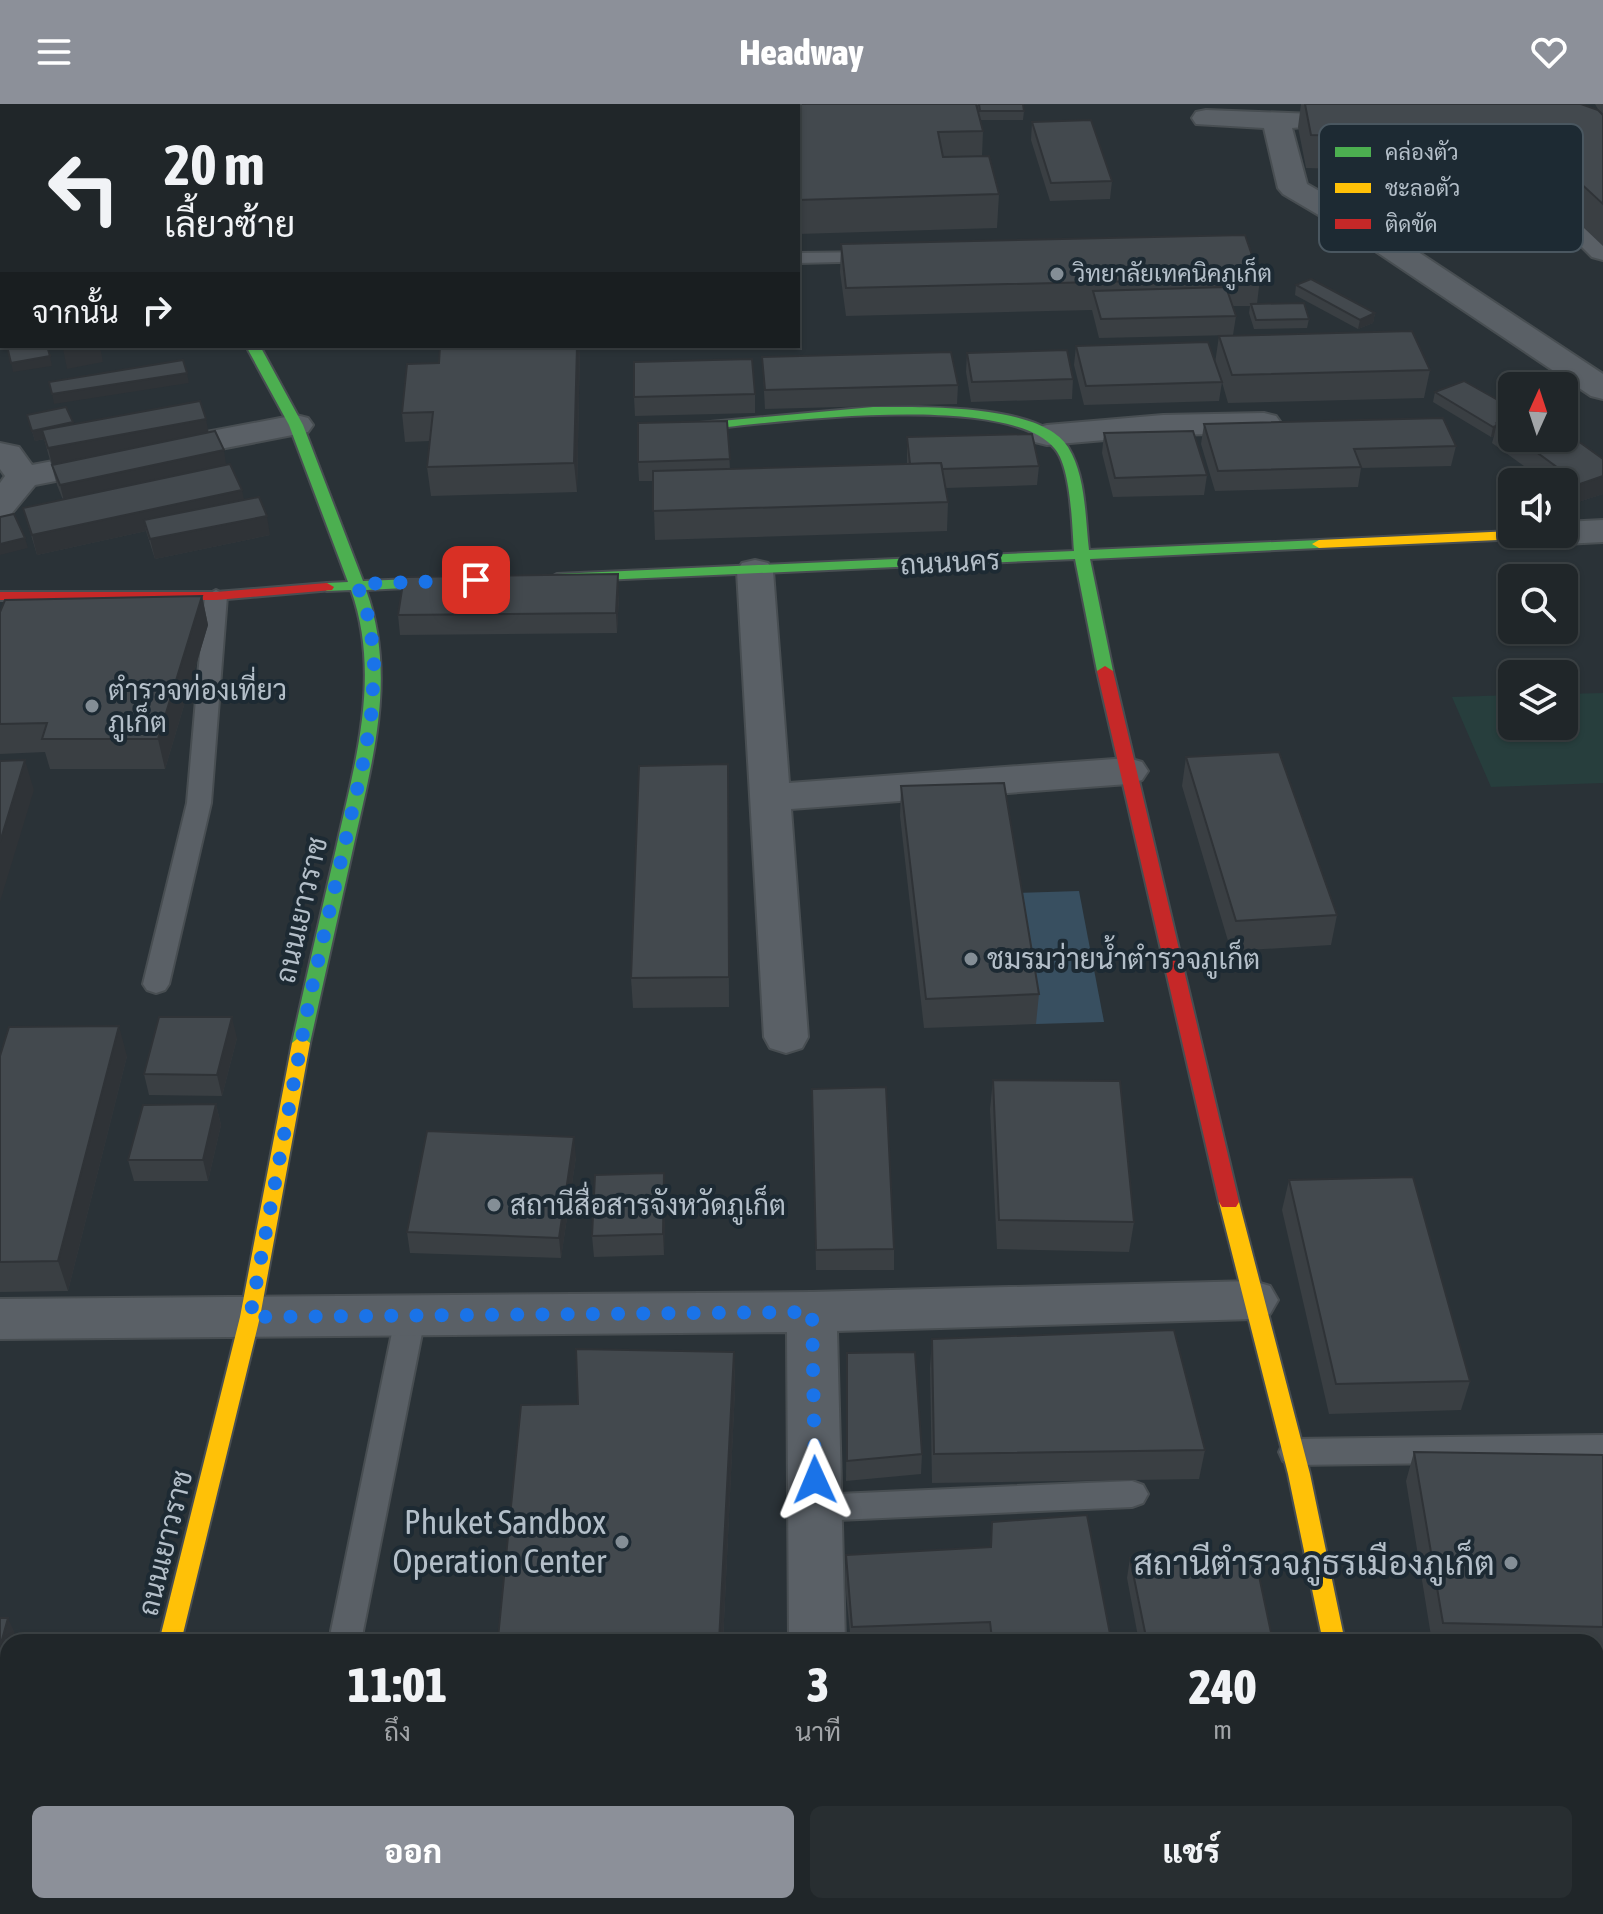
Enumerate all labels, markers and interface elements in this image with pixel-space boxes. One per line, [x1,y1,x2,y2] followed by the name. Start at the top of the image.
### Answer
[32,30,76,74] icon: menu
[1527,30,1571,74] icon: heart
[740,31,863,73] text: Headway
[1319,124,1583,252] legend
[164,133,265,197] text: 20 m
[32,136,136,240] icon: left
[1385,139,1459,165] text: คล่องตัว
[1385,175,1460,201] text: ชะลอตัว
[164,203,295,245] text: เลี้ยวซ้าย
[1385,211,1437,237] text: ติดขัด
[1072,257,1272,291] place label: วิทยาลัยเทคนิคภูเก็ต
[1048,265,1066,283] marker: วิทยาลัยเทคนิคภูเก็ต
[135,288,179,332] icon: right
[32,295,119,329] text: จากนั้น
[1498,372,1578,452] north arrow
[1498,372,1578,740] map controls
[1498,468,1578,548] button: sound
[899,543,1001,581] street label: ถนนนคร
[442,546,510,614] pin
[454,558,498,602] icon: arrive
[1498,564,1578,644] button: search
[1498,660,1578,740] button: layers
[108,666,287,742] place label: ตำรวจท่องเที่ยว ภูเก็ต
[83,697,101,715] marker: ตำรวจท่องเที่ยว ภูเก็ต
[269,834,333,986] street label: ถนนเยาวราช
[987,935,1260,979] place label: ชมรมว่ายน้ำตำรวจภูเก็ต
[962,950,980,968] marker: ชมรมว่ายน้ำตำรวจภูเก็ต
[510,1181,786,1225] place label: สถานีสื่อสารจังหวัดภูเก็ต
[485,1196,503,1214] marker: สถานีสื่อสารจังหวัดภูเก็ต
[773,1438,857,1522] position arrow
[131,1467,199,1619] street label: ถนนเยาวราช
[393,1502,607,1580] place label: Phuket Sandbox Operation Center
[613,1533,631,1551] marker: Phuket Sandbox Operation Center
[1133,1539,1495,1586] place label: สถานีตำรวจภูธรเมืองภูเก็ต
[1502,1554,1520,1572] marker: สถานีตำรวจภูธรเมืองภูเก็ต
[348,1657,447,1712] text: 11:01
[807,1657,829,1712] text: 3
[1189,1659,1256,1714] text: 240
[1213,1715,1232,1745] text: m
[384,1717,411,1747] text: ถึง
[795,1717,841,1747] text: นาที
[32,1806,794,1898] button: ออก
[810,1806,1572,1898] button: แชร์

